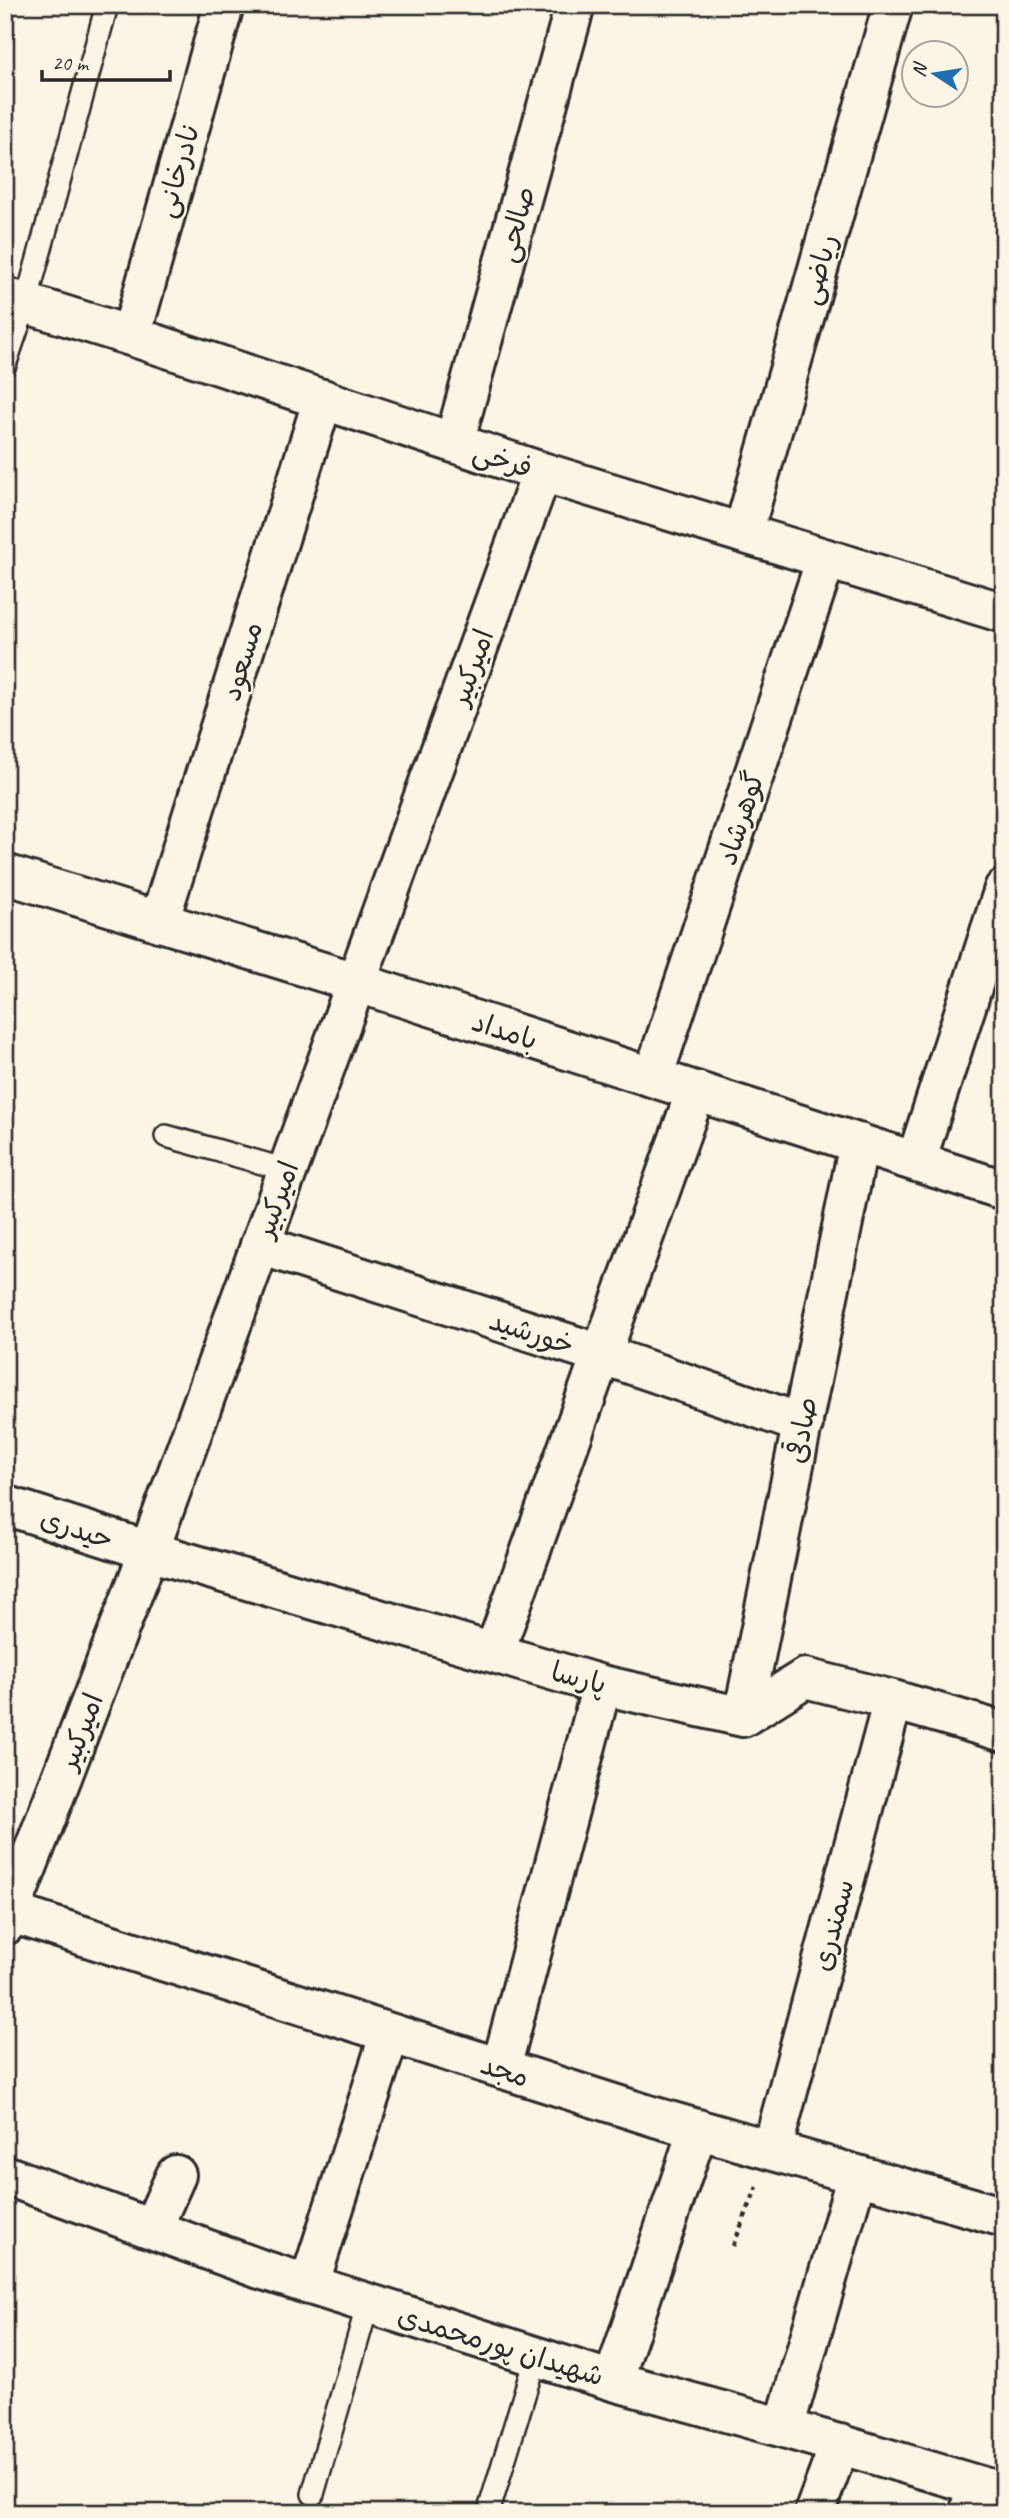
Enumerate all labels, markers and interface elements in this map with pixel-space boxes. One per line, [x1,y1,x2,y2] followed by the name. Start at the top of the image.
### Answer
[42,38,170,82] scale bar
[900,38,970,108] north arrow
[52,50,90,76] text: 20 m
[906,59,933,79] text: N
[147,119,208,222] street label: نادرخانی
[489,182,542,266] street label: صالحی
[792,230,845,308] street label: ریاضی
[469,434,537,485] street label: فرخی
[213,617,271,705] street label: مسعود
[441,624,501,712] street label: امیرکبیر
[709,767,772,869] street label: گوهرشاد
[468,1003,542,1057] street label: بامداد
[246,1156,306,1244] street label: امیرکبیر
[485,1302,579,1363] street label: خورشید
[778,1394,825,1466] street label: صادقی
[36,1500,118,1557] street label: حیدری
[547,1653,610,1703] street label: پارسا
[49,1688,111,1776] street label: امیرکبیر
[803,1875,862,1975] street label: سمندری
[476,2046,534,2095] street label: مجد
[393,2298,608,2394] street label: شهیدان پورمحمدی

